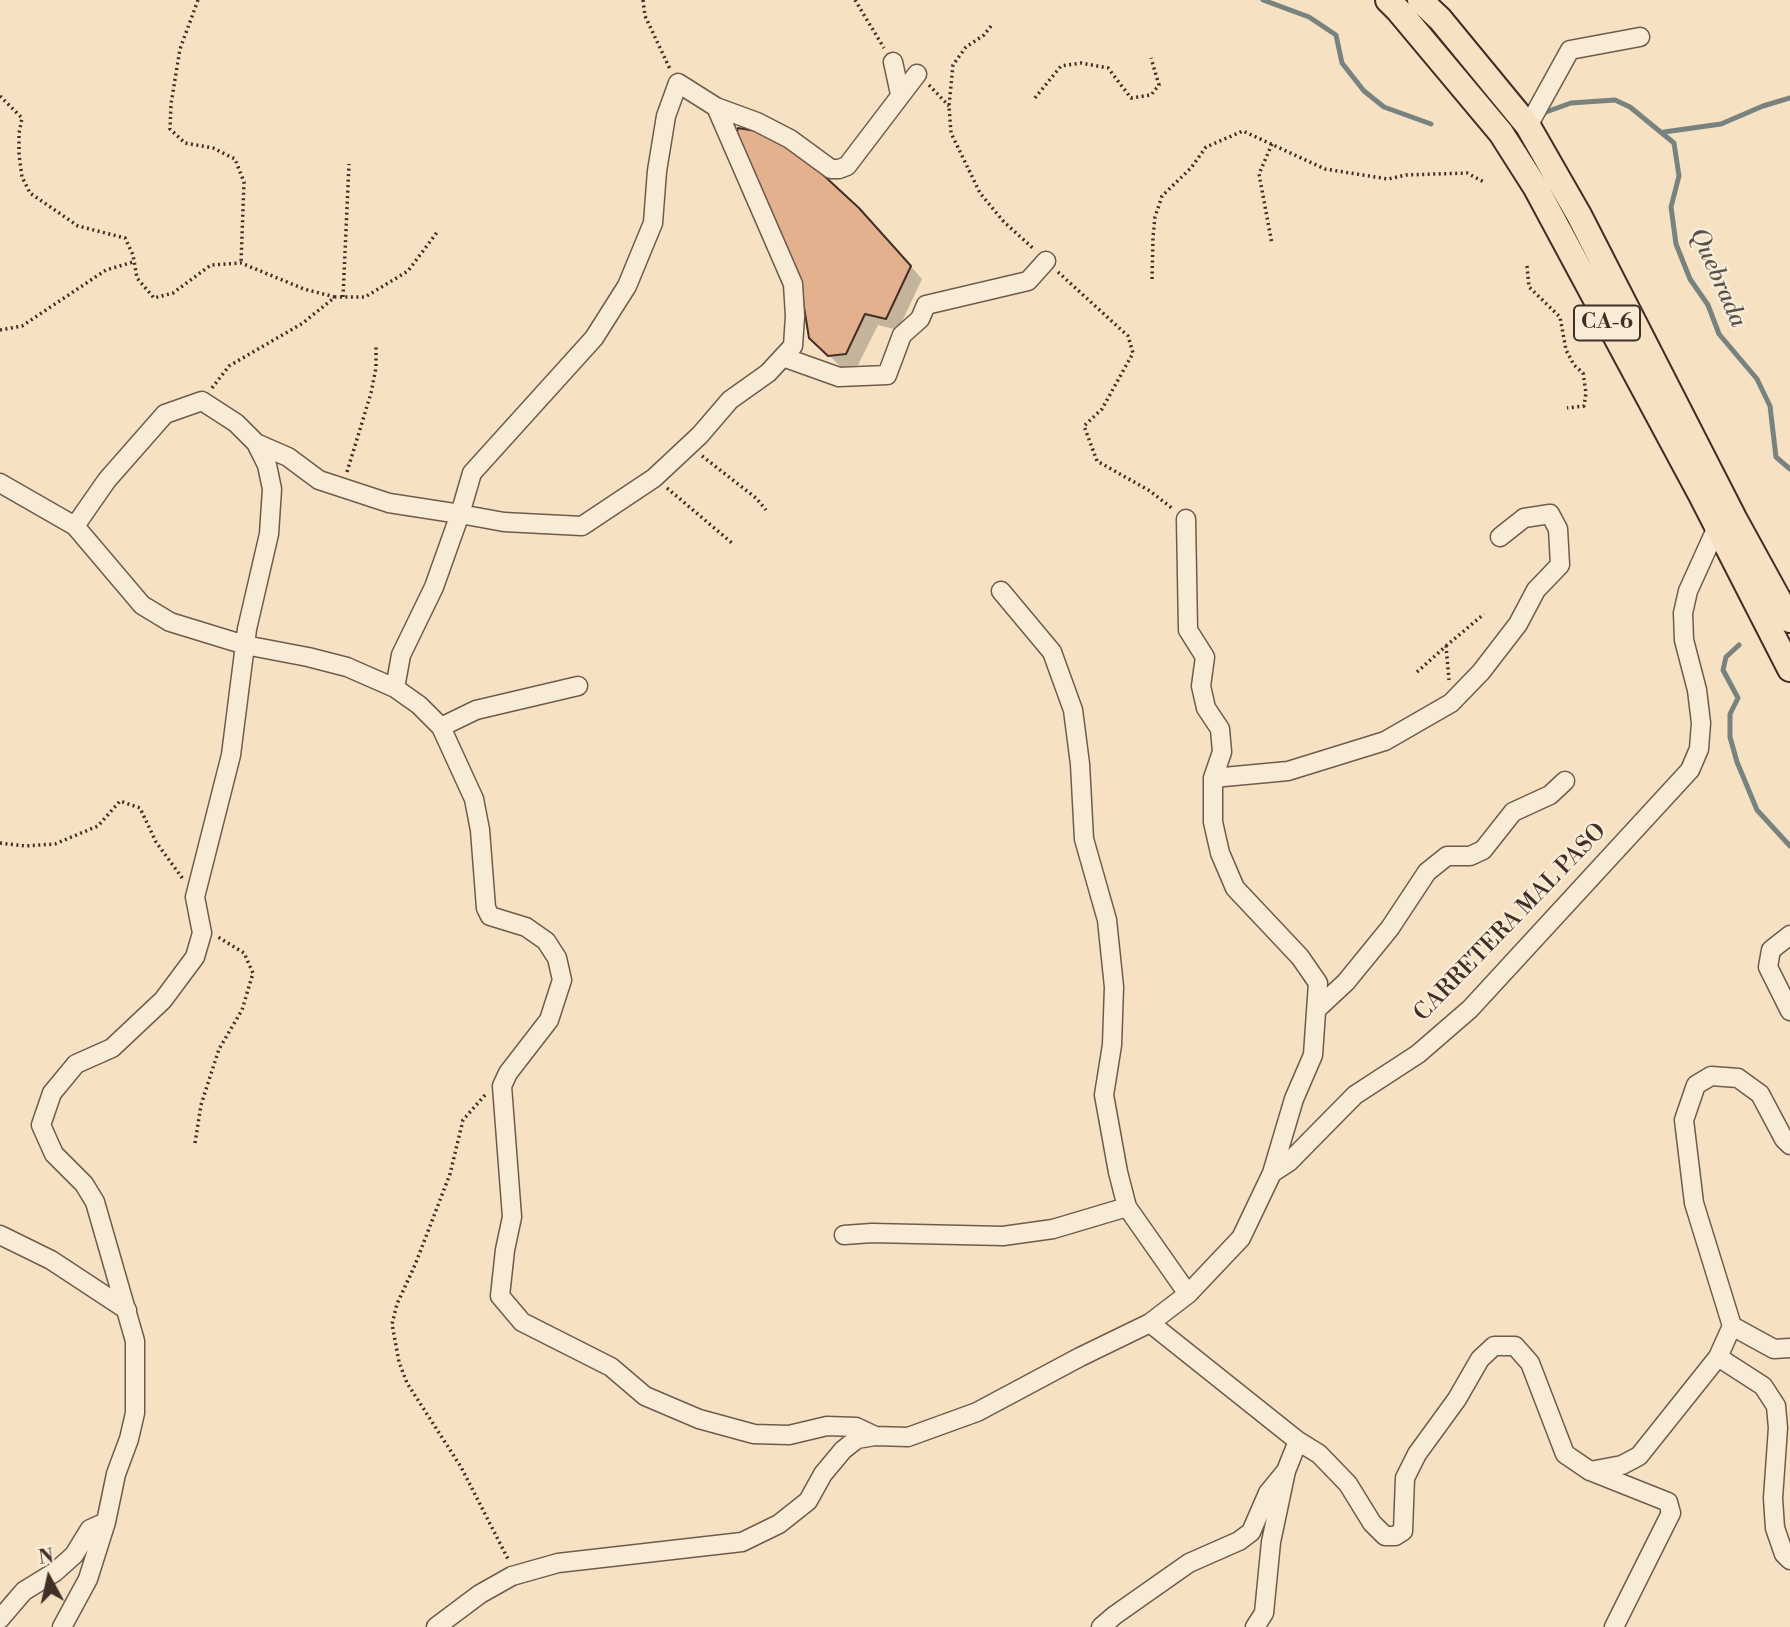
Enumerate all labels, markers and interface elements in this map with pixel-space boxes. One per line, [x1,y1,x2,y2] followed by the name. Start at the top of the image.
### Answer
[1682,224,1752,332] water label: Quebrada
[1574,306,1640,340] road number: CA-6
[1409,818,1613,1028] street label: CARRETERA MAL PASO
[14,1543,84,1613] north arrow
[37,1544,55,1570] text: N

